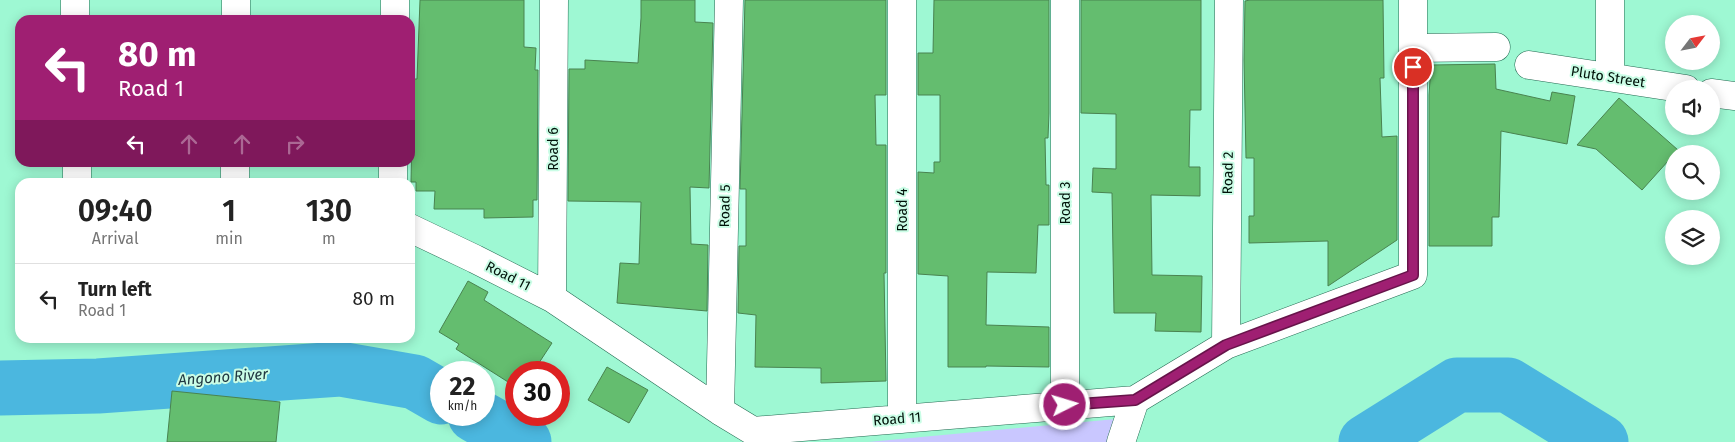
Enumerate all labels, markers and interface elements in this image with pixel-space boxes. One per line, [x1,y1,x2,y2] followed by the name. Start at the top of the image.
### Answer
[1665,15,1720,70] north arrow
[1665,15,1720,265] map controls
[118,33,197,75] text: 80 m
[35,35,100,100] icon: left
[1392,46,1434,88] pin
[1399,53,1427,81] icon: arrive
[1570,63,1647,91] street label: Pluto Street
[118,75,184,102] text: Road 1
[1665,80,1720,135] button: sound
[545,127,562,171] street label: Road 6
[122,130,150,158] icon: left
[175,130,203,158] icon: ahead
[228,130,256,158] icon: ahead
[281,130,309,158] icon: right
[1665,145,1720,200] button: search
[1219,151,1237,195] street label: Road 2
[1057,181,1074,224] street label: Road 3
[716,184,734,228] street label: Road 5
[894,188,911,232] street label: Road 4
[78,193,153,229] text: 09:40
[222,193,236,229] text: 1
[306,193,352,229] text: 130
[1665,210,1720,265] button: layers
[92,229,139,248] text: Arrival
[215,229,243,248] text: min
[322,229,336,248] text: m
[483,258,533,294] street label: Road 11
[78,278,152,301] text: Turn left
[35,285,63,313] icon: left
[353,287,395,310] text: 80 m
[78,301,126,320] text: Road 1
[505,361,570,426] speed limit sign: 30
[177,365,270,389] water label: Angono River
[450,372,475,402] text: 22
[1038,378,1090,430] position arrow
[448,399,477,413] text: km/h
[872,408,922,430] street label: Road 11

